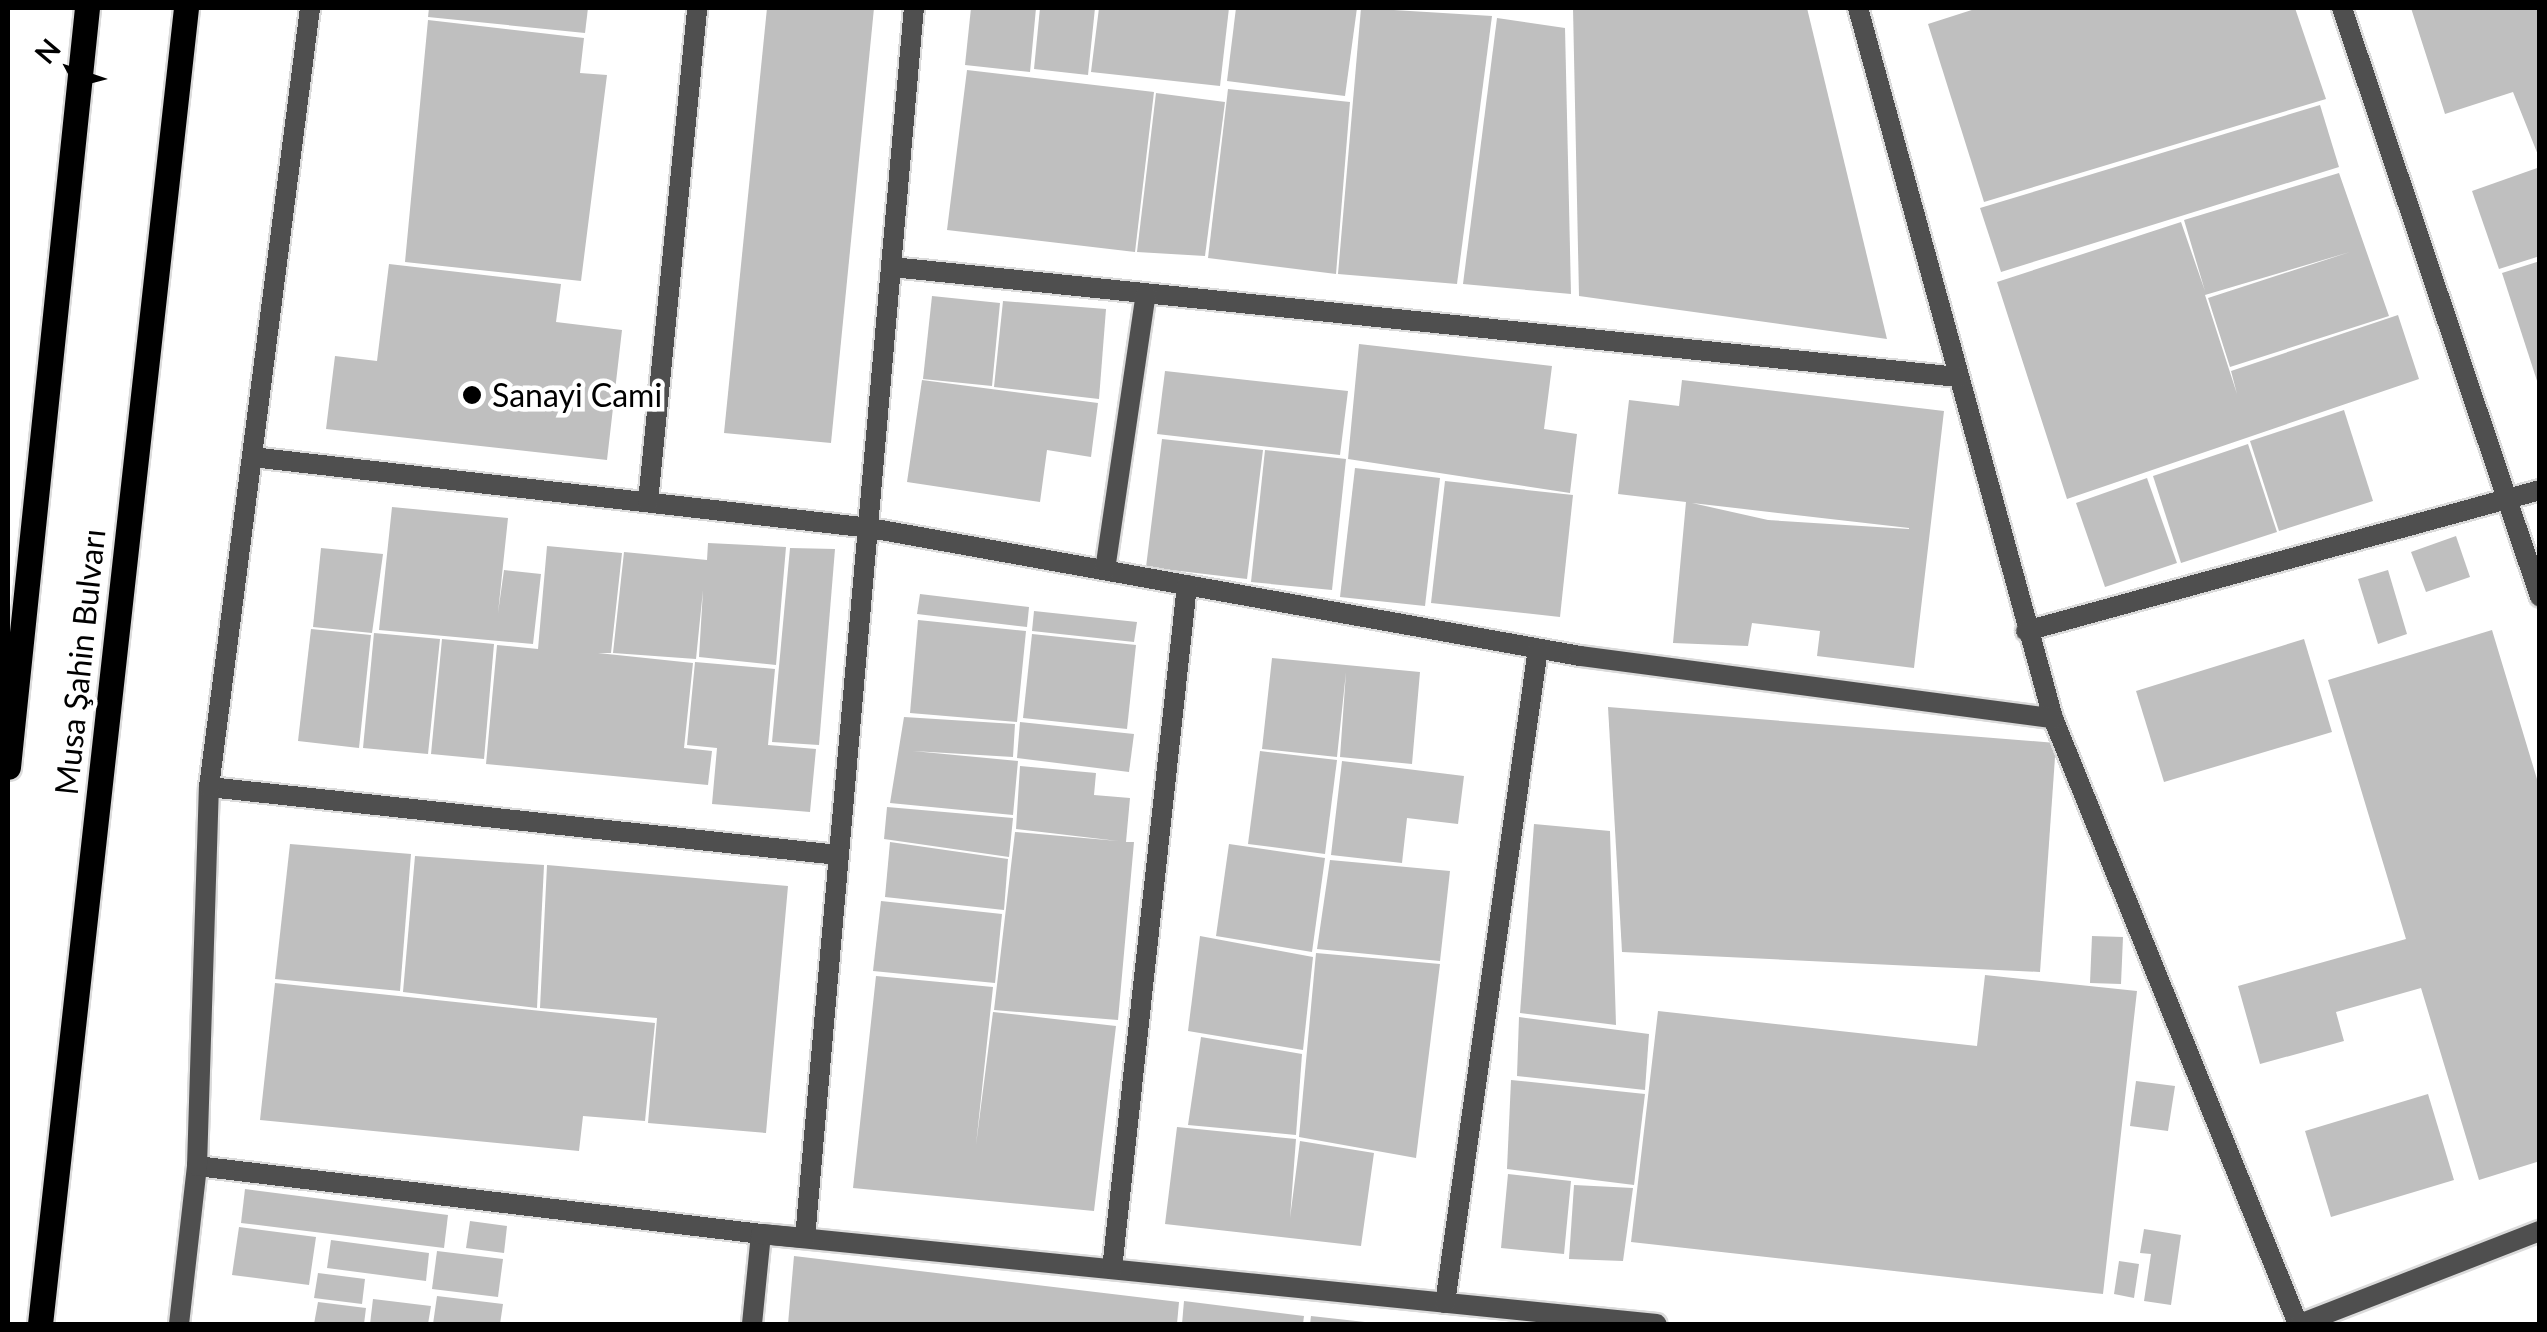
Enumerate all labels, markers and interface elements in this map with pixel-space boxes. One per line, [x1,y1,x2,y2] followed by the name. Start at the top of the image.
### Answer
[20,20,120,120] north arrow
[27,32,67,70] text: N
[492,376,662,414] place label: Sanayi Cami
[461,384,483,406] marker: Sanayi Cami
[47,527,113,797] street label: Musa Şahin Bulvarı

